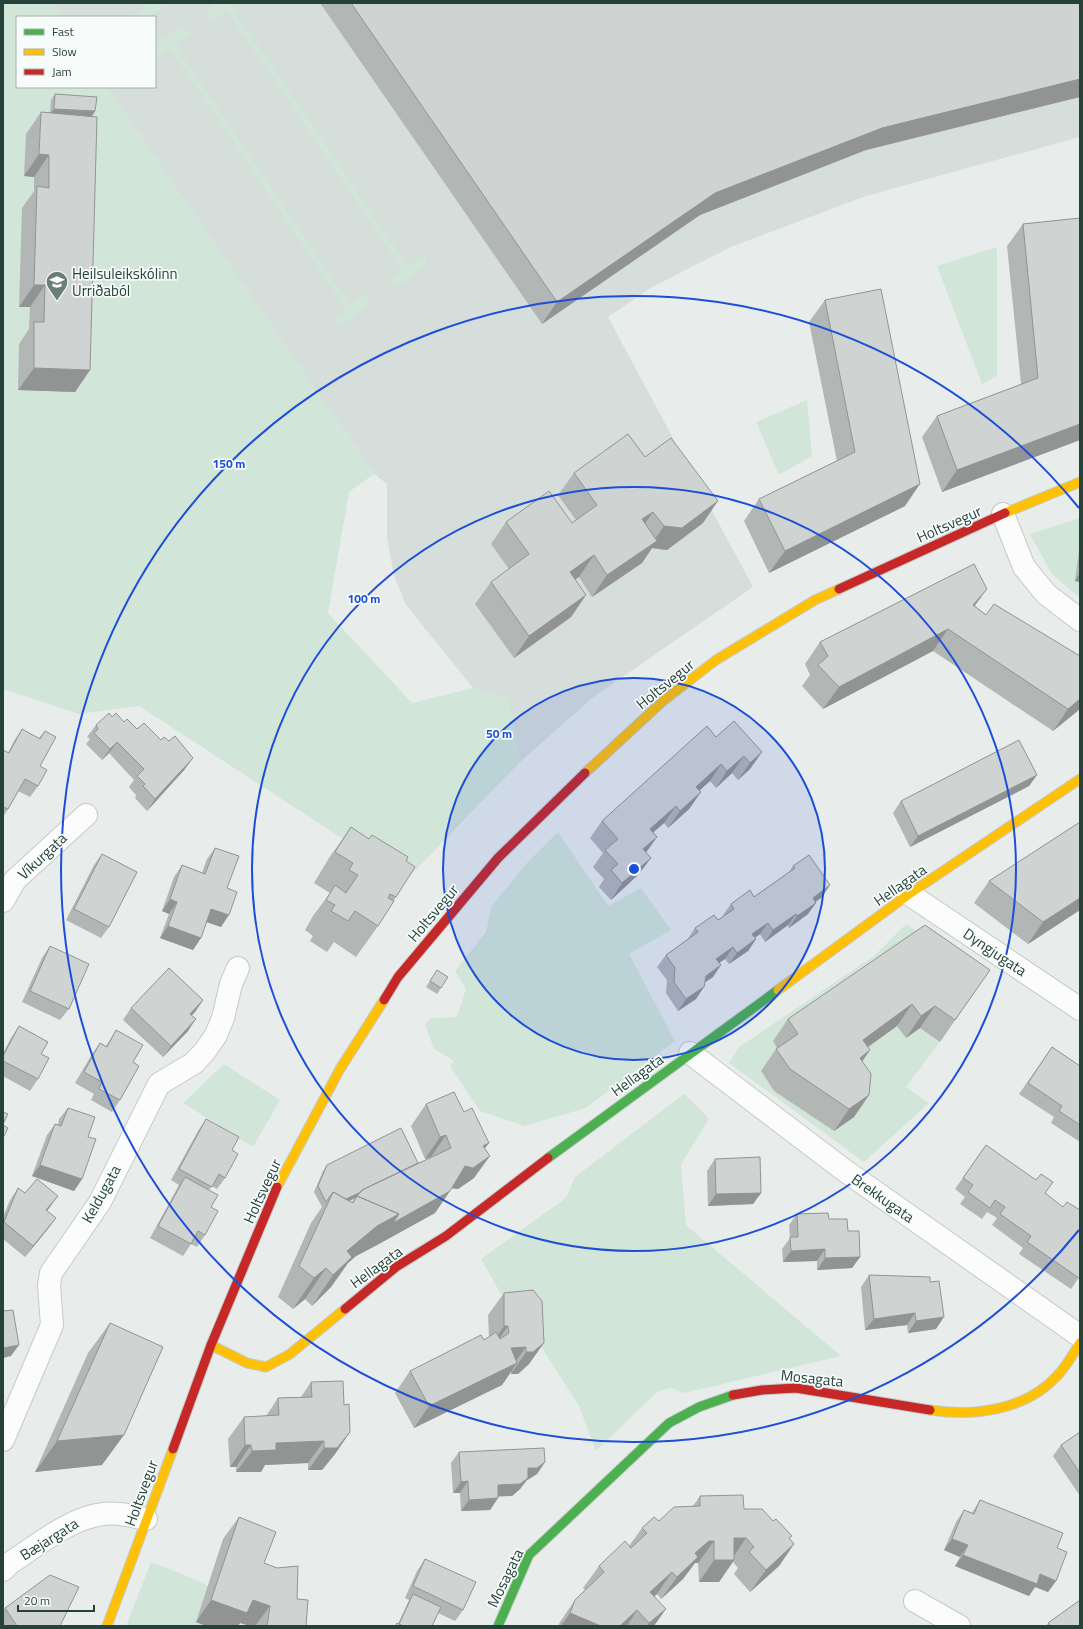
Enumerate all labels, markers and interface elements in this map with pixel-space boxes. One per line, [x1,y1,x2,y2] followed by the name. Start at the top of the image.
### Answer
[16,16,156,88] legend
[52,22,75,41] text: Fast
[52,42,77,61] text: Slow
[52,62,72,81] text: Jam
[72,262,178,302] place label: Heilsuleikskólinn Urriðaból
[44,269,70,302] school or university icon: Heilsuleikskólinn Urriðaból
[213,454,245,473] text: 150 m
[913,499,985,549] street label: Holtsvegur
[348,589,380,608] text: 100 m
[631,653,699,715] street label: Holtsvegur
[486,724,512,743] text: 50 m
[12,827,72,885] street label: Víkurgata
[869,858,932,912] street label: Hellagata
[627,862,641,876] centre of rings
[402,879,464,947] street label: Holtsvegur
[959,922,1032,982] street label: Dyngjugata
[606,1048,668,1102] street label: Hellagata
[237,1155,287,1227] street label: Holtsvegur
[76,1160,127,1227] street label: Keldugata
[847,1168,920,1228] street label: Brekkugata
[345,1240,407,1294] street label: Hellagata
[779,1363,845,1393] street label: Mosagata
[118,1457,164,1529] street label: Holtsvegur
[15,1512,83,1566] street label: Bæjargata
[481,1544,529,1611] street label: Mosagata
[18,1587,94,1613] scale bar
[24,1591,50,1610] text: 20 m

